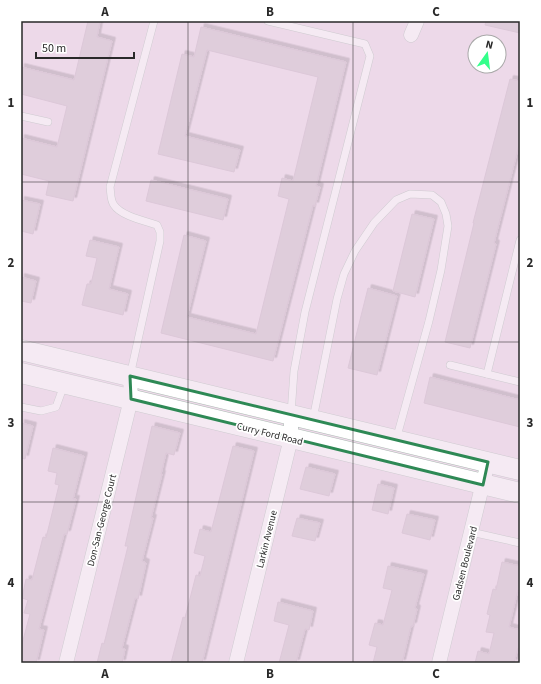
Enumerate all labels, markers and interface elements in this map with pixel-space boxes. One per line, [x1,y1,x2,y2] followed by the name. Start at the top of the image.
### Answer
[100,3,109,21] text: A
[266,3,274,21] text: B
[432,3,440,21] text: C
[36,34,134,60] scale bar
[467,34,507,74] north arrow
[484,37,495,53] text: N
[42,40,66,57] text: 50 m
[8,94,15,112] text: 1
[527,94,534,112] text: 1
[8,254,15,272] text: 2
[527,254,534,272] text: 2
[8,414,15,432] text: 3
[527,414,534,432] text: 3
[235,419,304,449] street label: Curry Ford Road
[84,472,120,568] street label: Don-San-George Court
[253,509,281,570] street label: Larkin Avenue
[449,525,481,602] street label: Gadsen Boulevard
[8,574,15,592] text: 4
[527,574,534,592] text: 4
[100,665,109,683] text: A
[266,665,274,683] text: B
[432,665,440,683] text: C

